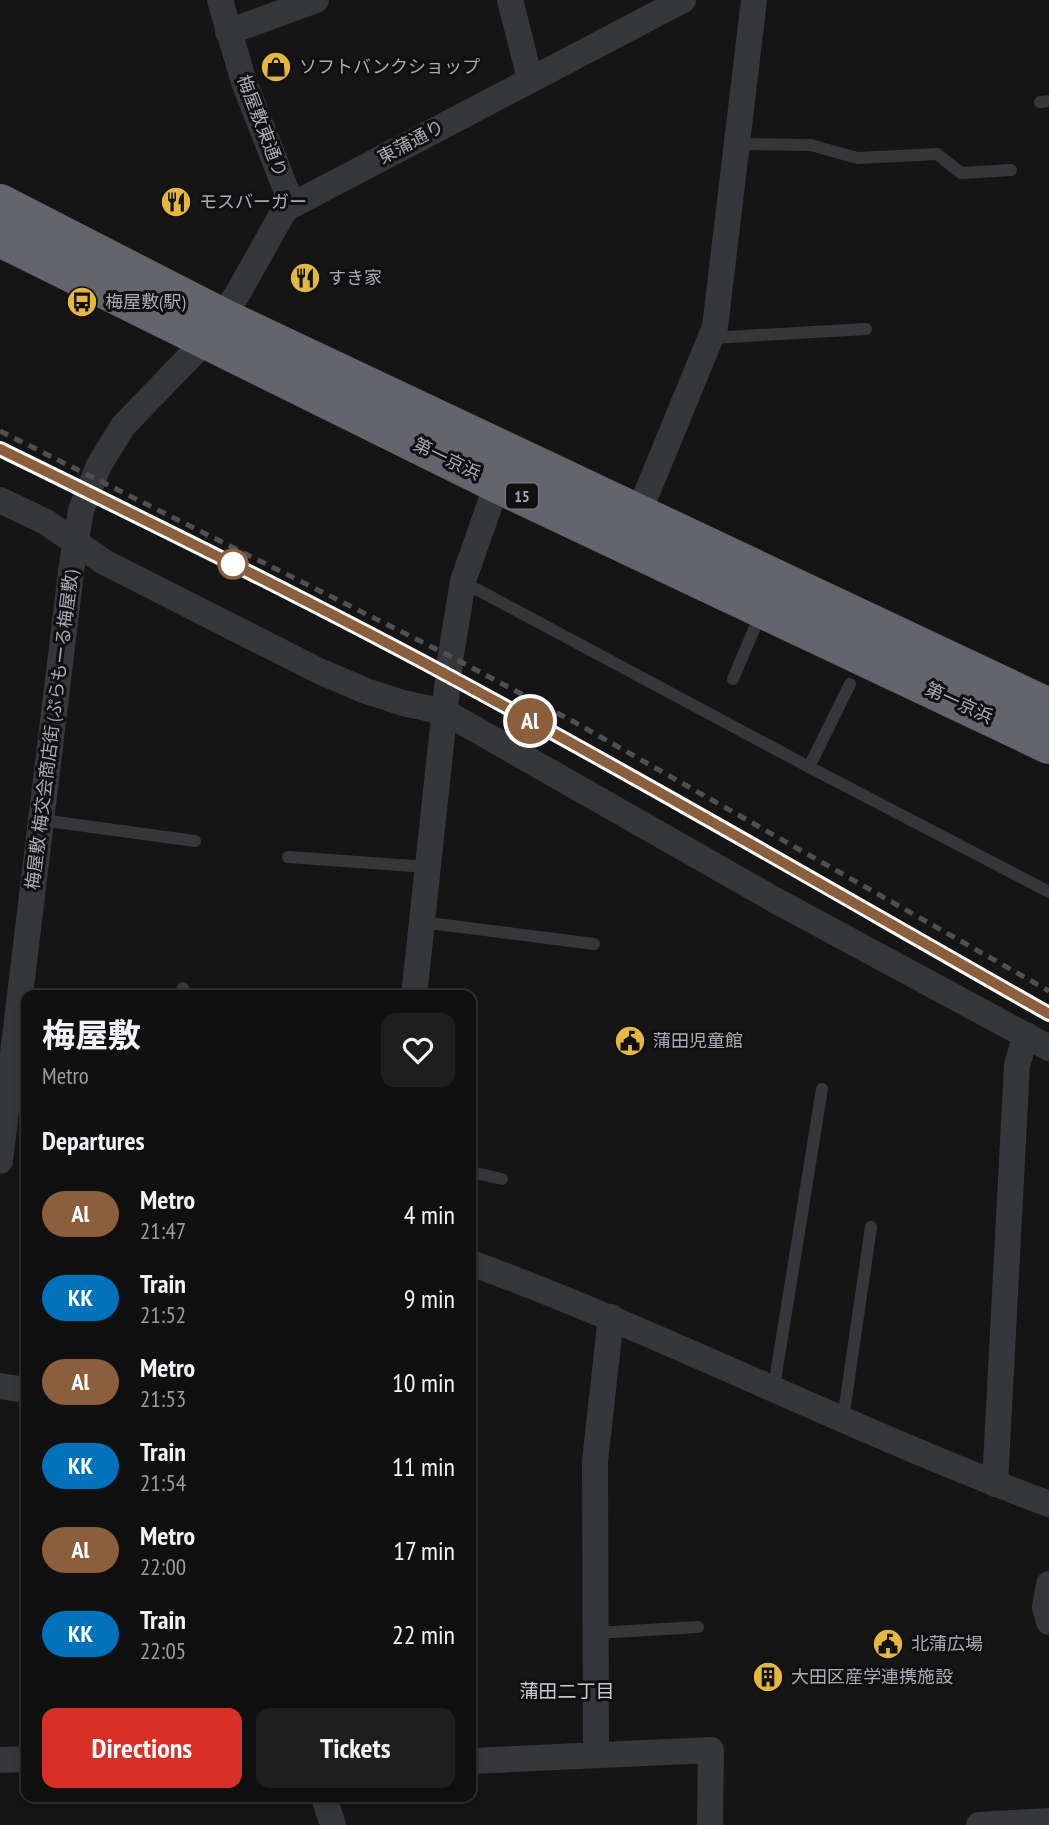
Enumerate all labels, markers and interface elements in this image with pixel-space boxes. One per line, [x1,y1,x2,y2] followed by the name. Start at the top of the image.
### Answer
[259,50,293,84] shop icon: ソフトバンクショップ
[299,55,480,78] place label: ソフトバンクショップ
[232,71,293,180] street label: 梅屋敷東通り
[374,115,448,169] street label: 東蒲通り
[159,185,193,219] restaurant icon: モスバーガー
[199,190,307,213] place label: モスバーガー
[288,261,322,295] restaurant icon: すき家
[328,266,382,289] place label: すき家
[65,285,99,319] bus stop icon: 梅屋敷(駅)
[105,290,186,313] place label: 梅屋敷(駅)
[410,432,485,485] street label: 第一京浜
[506,484,538,509] road number: 15
[218,549,248,579] unlabelled marker
[20,568,83,891] street label: 梅屋敷 梅交会商店街 (ぷらもーる梅屋敷)
[922,677,997,728] street label: 第一京浜
[498,698,562,744] line badge: Al
[521,705,539,736] text: Al
[42,1013,141,1056] text: 梅屋敷
[381,1013,455,1087] button: heart
[613,1024,647,1058] public building icon: 蒲田児童館
[653,1029,743,1052] place label: 蒲田児童館
[42,1061,89,1090] text: Metro
[42,1124,145,1157] text: Departures
[140,1183,195,1216] text: Metro
[72,1198,89,1229] text: Al
[404,1198,455,1231] text: 4 min
[140,1216,186,1245] text: 21:47
[140,1267,186,1300] text: Train
[68,1282,93,1313] text: KK
[404,1282,455,1315] text: 9 min
[140,1300,186,1329] text: 21:52
[140,1351,195,1384] text: Metro
[72,1366,89,1397] text: Al
[392,1366,455,1399] text: 10 min
[140,1384,186,1413] text: 21:53
[140,1435,186,1468] text: Train
[68,1450,93,1481] text: KK
[392,1450,455,1483] text: 11 min
[140,1468,186,1497] text: 21:54
[140,1519,195,1552] text: Metro
[72,1534,89,1565] text: Al
[393,1534,455,1567] text: 17 min
[140,1552,186,1581] text: 22:00
[140,1603,186,1636] text: Train
[68,1618,93,1649] text: KK
[392,1618,455,1651] text: 22 min
[871,1627,905,1661] public building icon: 北蒲広場
[911,1632,983,1655] place label: 北蒲広場
[140,1636,186,1665] text: 22:05
[751,1660,785,1694] building icon: 大田区産学連携施設
[791,1665,953,1688] place label: 大田区産学連携施設
[519,1679,615,1703] district label: 蒲田二丁目
[42,1708,242,1788] button: Directions
[256,1708,455,1788] button: Tickets

